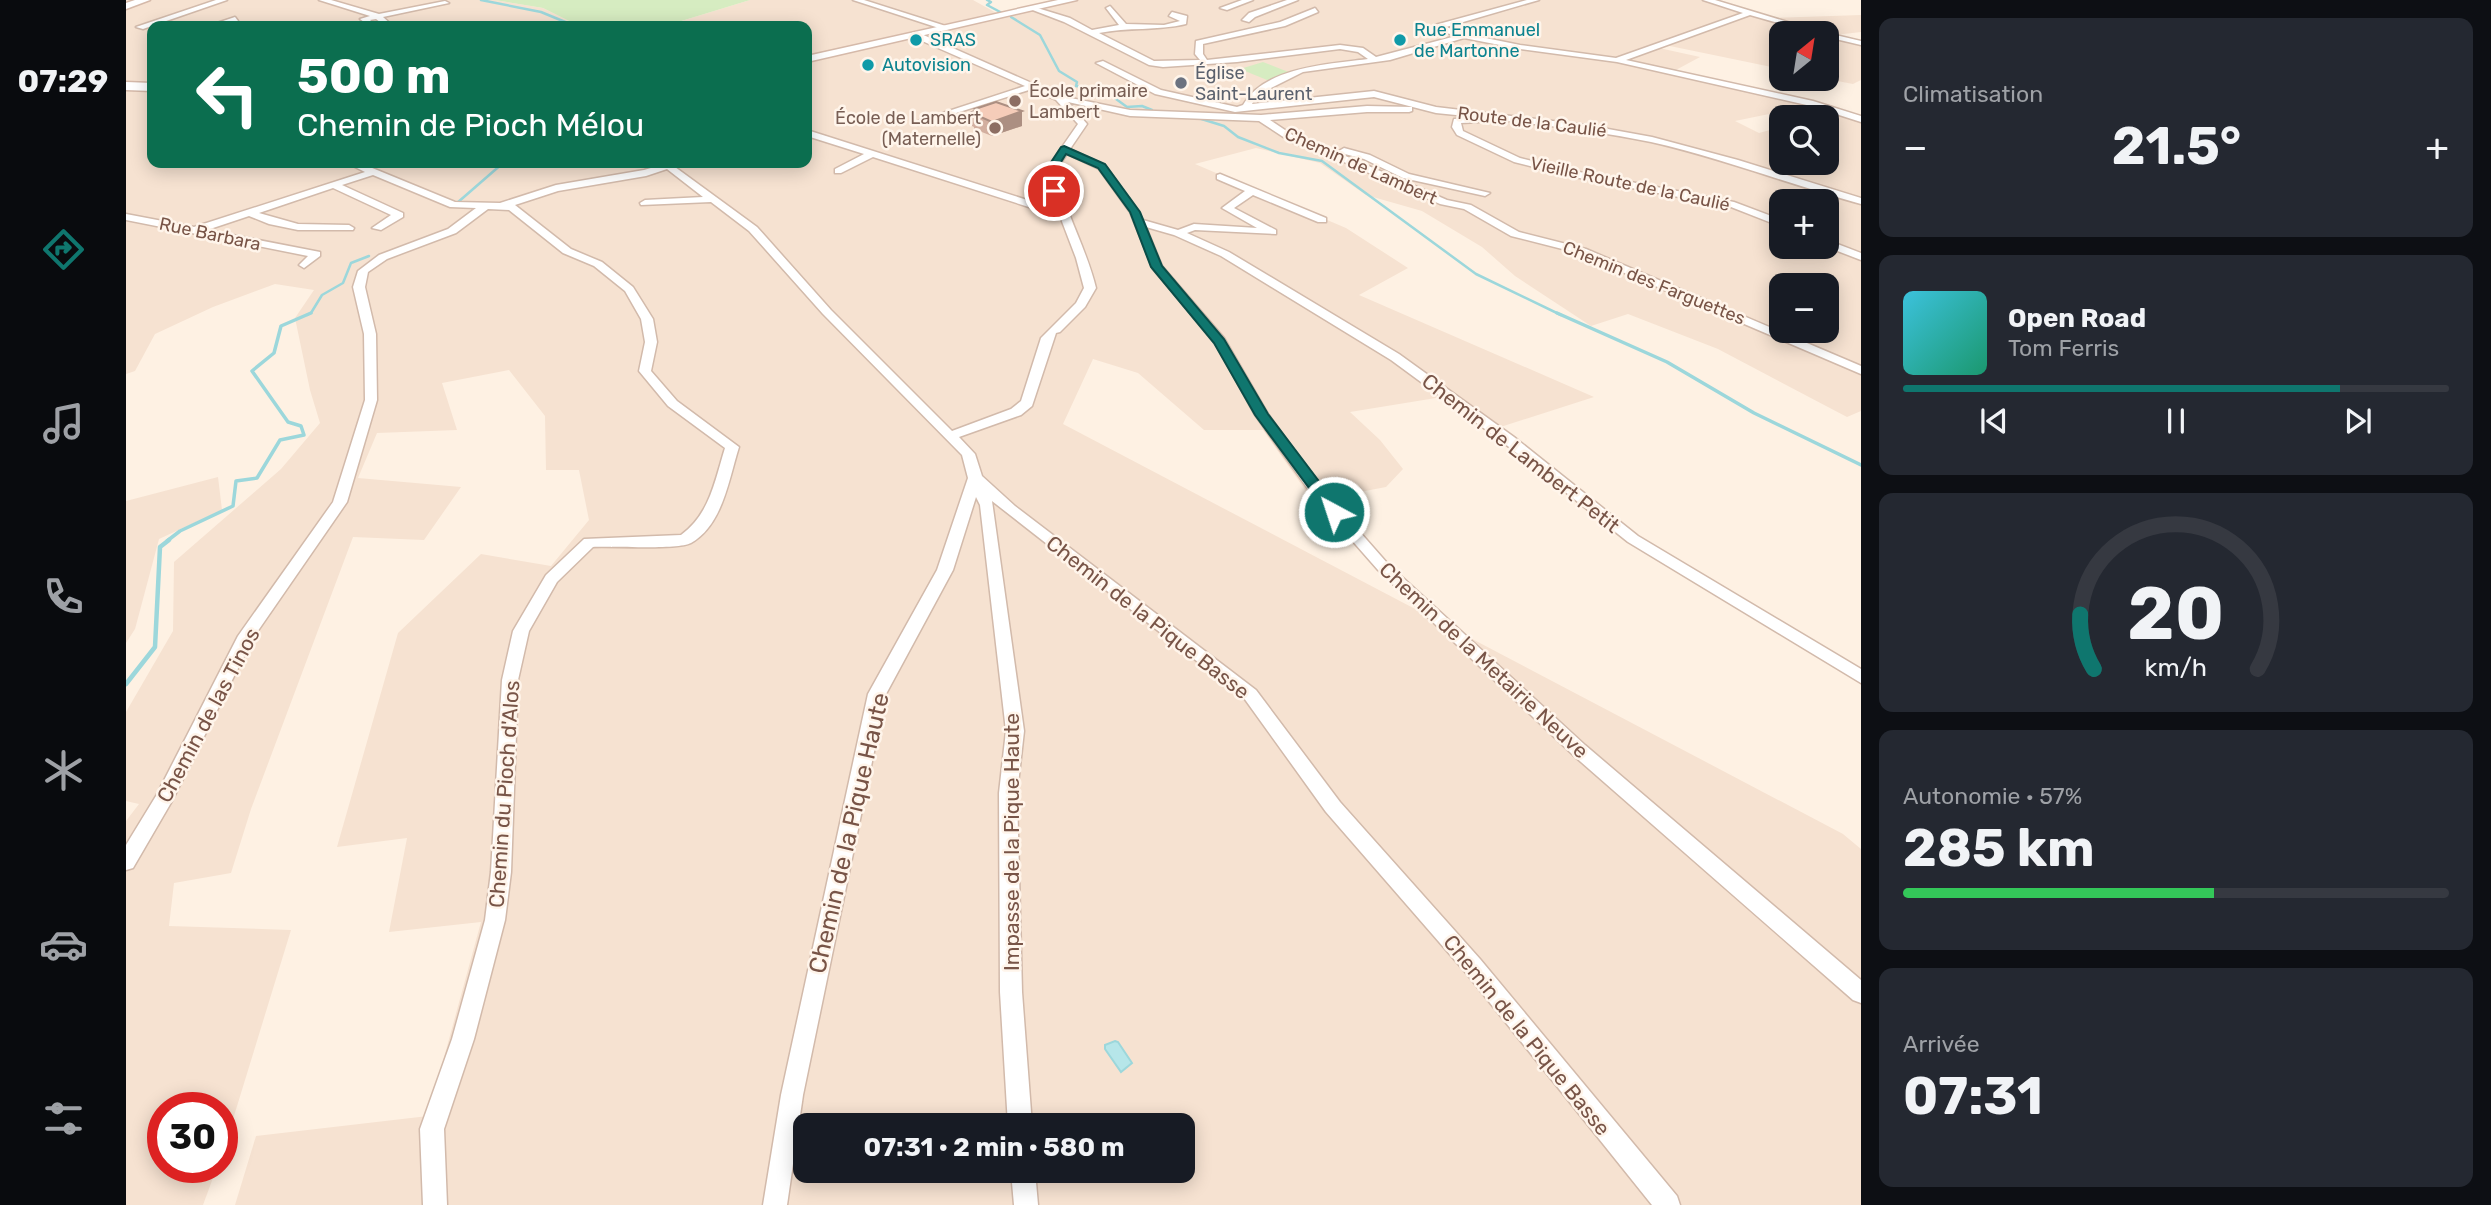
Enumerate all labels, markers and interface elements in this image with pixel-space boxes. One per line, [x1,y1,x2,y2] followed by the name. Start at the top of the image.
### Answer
[1414,19,1540,62] place label: Rue Emmanuel de Martonne
[1769,21,1839,91] north arrow
[1769,21,1839,343] map controls
[930,29,976,51] place label: SRAS
[908,32,924,48] marker: SRAS
[1392,32,1408,48] marker: Rue Emmanuel de Martonne
[297,47,451,105] text: 500 m
[182,49,273,140] icon: left
[882,54,971,76] place label: Autovision
[860,57,876,73] marker: Autovision
[18,62,108,100] text: 07:29
[1195,62,1312,105] place label: Église Saint-Laurent
[1173,75,1189,91] marker: Église Saint-Laurent
[1029,80,1148,123] place label: École primaire Lambert
[1903,80,2043,108] text: Climatisation
[1007,93,1023,109] marker: École primaire Lambert
[1456,102,1608,142] street label: Route de la Caulié
[1769,105,1839,175] button: search
[297,106,644,144] text: Chemin de Pioch Mélou
[835,107,981,150] place label: École de Lambert (Maternelle)
[2112,115,2241,177] text: 21.5°
[987,120,1003,136] marker: École de Lambert (Maternelle)
[1281,122,1441,210] street label: Chemin de Lambert
[1903,124,1928,170] text: −
[2425,124,2449,170] text: +
[1528,152,1732,216] street label: Vieille Route de la Caulié
[1024,161,1084,221] pin
[1035,172,1073,210] icon: arrive
[1769,189,1839,259] button: +
[157,213,263,255] street label: Rue Barbara
[39,225,88,274] icon: directions
[1560,236,1748,330] street label: Chemin des Farguettes
[1769,273,1839,343] button: −
[2008,303,2146,334] text: Open Road
[2008,334,2119,362] text: Tom Ferris
[1417,368,1625,538] street label: Chemin de Lambert Petit
[39,399,88,448] icon: music
[1975,402,2013,440] icon: previous
[2157,402,2195,440] icon: pause
[2339,402,2377,440] icon: next
[1297,475,1371,549] position arrow
[1041,530,1255,704] street label: Chemin de la Pique Basse
[1374,557,1594,763] street label: Chemin de la Metairie Neuve
[2128,571,2224,657] text: 20
[39,572,88,621] icon: phone
[151,623,265,807] street label: Chemin de las Tinos
[2145,652,2207,681] text: km/h
[484,679,524,909] street label: Chemin du Pioch d'Alos
[803,690,895,976] street label: Chemin de la Pique Haute
[999,713,1024,971] street label: Impasse de la Pique Haute
[39,746,88,795] icon: climate
[1903,782,2082,810] text: Autonomie · 57%
[1903,817,2095,879] text: 285 km
[39,920,88,969] icon: car
[1438,930,1616,1140] street label: Chemin de la Pique Basse
[1903,1030,1980,1058] text: Arrivée
[1903,1065,2043,1127] text: 07:31
[147,1092,238,1183] speed limit sign: 30
[39,1094,88,1143] icon: filters
[863,1132,1125,1163] text: 07:31 · 2 min · 580 m

